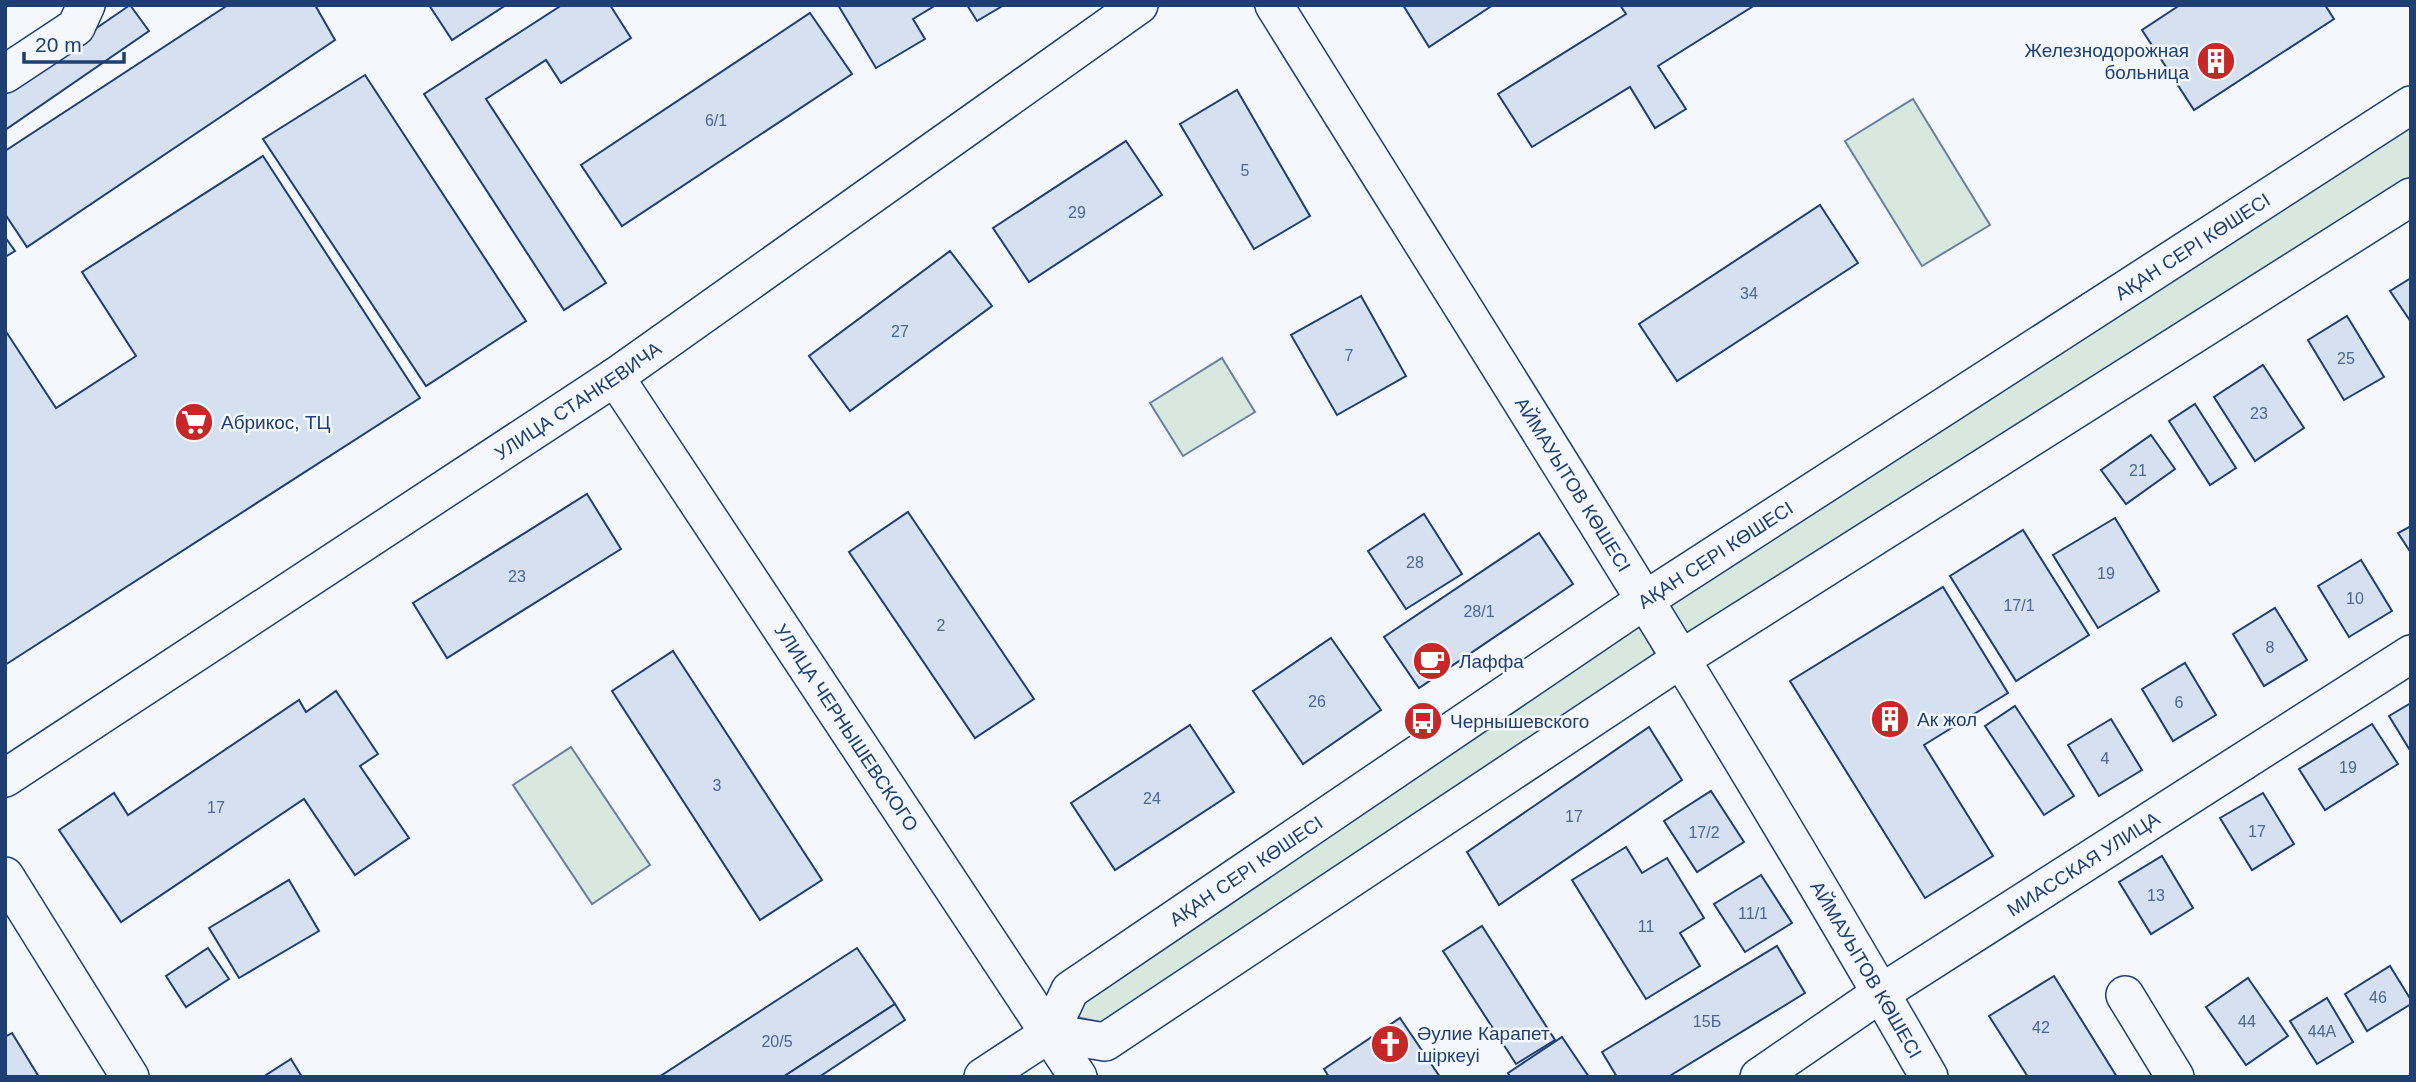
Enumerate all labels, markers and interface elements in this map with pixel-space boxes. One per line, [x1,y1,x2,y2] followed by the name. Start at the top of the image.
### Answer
[24,21,124,65] scale bar
[35,33,82,56] text: 20 m
[2025,40,2189,83] place label: Железнодорожная больница
[2195,40,2237,82] building icon: Железнодорожная больница
[705,112,727,129] house number: 6/1
[1241,162,1250,179] house number: 5
[2111,189,2274,304] street label: АҚАН СЕРІ КӨШЕСІ
[1068,204,1086,221] house number: 29
[1740,285,1758,302] house number: 34
[891,323,909,340] house number: 27
[491,337,665,464] street label: УЛИЦА СТАНКЕВИЧА
[1345,347,1354,364] house number: 7
[2337,350,2355,367] house number: 25
[1511,393,1635,575] street label: АЙМАУЫТОВ КӨШЕСІ
[173,401,215,443] supermarket icon: Абрикос, ТЦ
[2250,405,2268,422] house number: 23
[221,412,331,433] place label: Абрикос, ТЦ
[2129,462,2147,479] house number: 21
[1634,497,1797,612] street label: АҚАН СЕРІ КӨШЕСІ
[1406,554,1424,571] house number: 28
[2097,565,2115,582] house number: 19
[508,568,526,585] house number: 23
[2346,590,2364,607] house number: 10
[2003,597,2035,614] house number: 17/1
[1463,603,1495,620] house number: 28/1
[937,617,946,634] house number: 2
[771,620,923,835] street label: УЛИЦА ЧЕРНЫШЕВСКОГО
[2266,639,2275,656] house number: 8
[1411,640,1453,682] cafe icon: Лаффа
[1459,651,1524,672] place label: Лаффа
[1308,693,1326,710] house number: 26
[2175,694,2184,711] house number: 6
[1869,698,1911,740] building icon: Ак жол
[1402,700,1444,742] bus stop icon: Чернышевского
[1917,709,1977,730] place label: Ак жол
[1450,711,1589,732] place label: Чернышевского
[2101,750,2110,767] house number: 4
[2339,759,2357,776] house number: 19
[713,777,722,794] house number: 3
[1143,790,1161,807] house number: 24
[207,799,225,816] house number: 17
[2003,807,2163,920] street label: МИАССКАЯ УЛИЦА
[1565,808,1583,825] house number: 17
[1165,812,1326,930] street label: АҚАН СЕРІ КӨШЕСІ
[2248,823,2266,840] house number: 17
[1688,824,1720,841] house number: 17/2
[1807,877,1926,1062] street label: АЙМАУЫТОВ КӨШЕСІ
[2147,887,2165,904] house number: 13
[1738,905,1768,922] house number: 11/1
[1638,918,1654,935] house number: 11
[2369,989,2387,1006] house number: 46
[1693,1013,1721,1030] house number: 15Б
[2238,1013,2256,1030] house number: 44
[2032,1019,2050,1036] house number: 42
[1369,1023,1411,1065] church icon: Әулие Карапет шіркеуі
[1417,1023,1550,1066] place label: Әулие Карапет шіркеуі
[2308,1023,2337,1040] house number: 44А
[761,1033,793,1050] house number: 20/5

